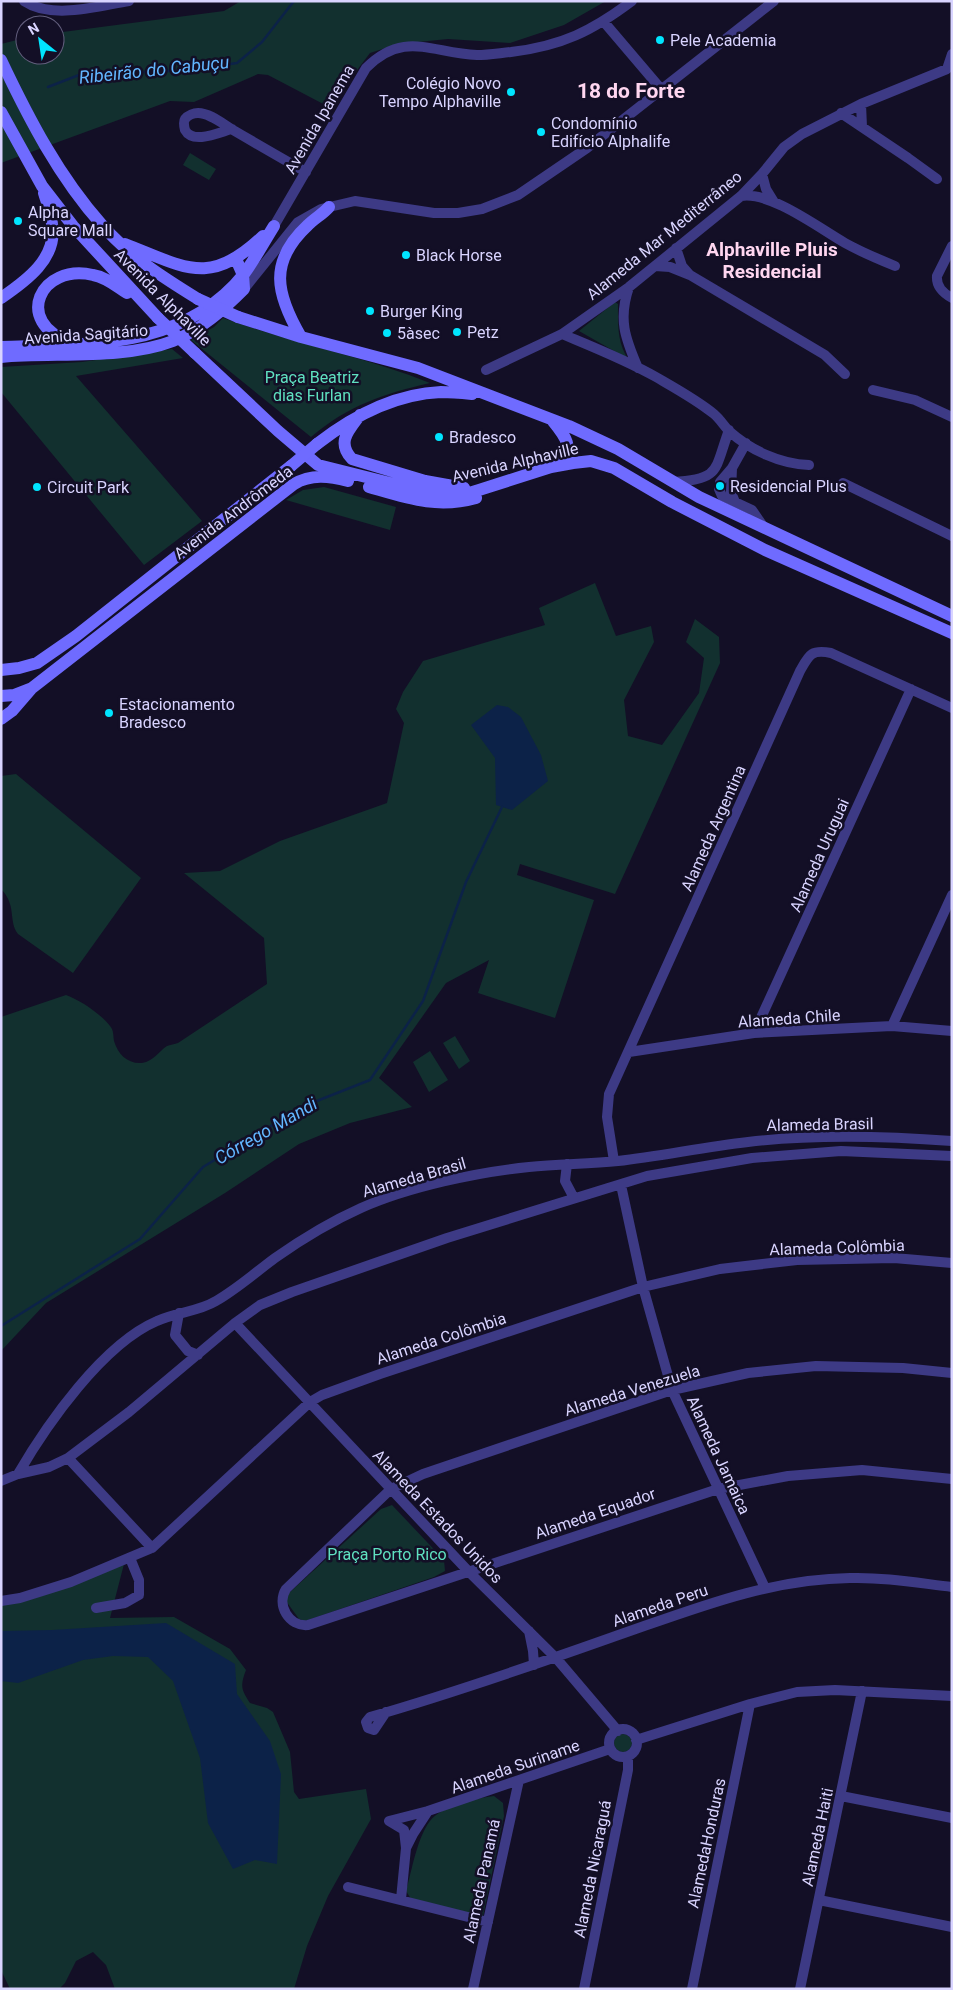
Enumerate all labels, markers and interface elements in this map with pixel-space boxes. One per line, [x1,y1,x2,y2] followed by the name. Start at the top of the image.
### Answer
[15,15,65,65] north arrow
[25,19,42,38] text: N
[670,31,776,50] place label: Pele Academia
[654,34,666,46] marker: Pele Academia
[78,51,231,88] water label: Ribeirão do Cabuçu
[281,61,358,177] street label: Avenida Ipanema
[379,74,501,111] place label: Colégio Novo Tempo Alphaville
[577,79,685,103] district label: 18 do Forte
[505,86,517,98] marker: Colégio Novo Tempo Alphaville
[551,114,670,151] place label: Condomínio Edifício Alphalife
[535,126,547,138] marker: Condomínio Edifício Alphalife
[583,167,746,304] street label: Alameda Mar Mediterrâneo
[28,203,112,240] place label: Alpha Square Mall
[12,215,24,227] marker: Alpha Square Mall
[706,238,838,283] district label: Alphaville Pluis Residencial
[110,245,215,350] street label: Avenida Alphaville
[416,246,502,265] place label: Black Horse
[400,249,412,261] marker: Black Horse
[380,302,463,321] place label: Burger King
[364,305,376,317] marker: Burger King
[23,321,149,348] street label: Avenida Sagitário
[467,323,499,342] place label: Petz
[397,324,440,343] place label: 5àsec
[451,326,463,338] marker: Petz
[381,327,393,339] marker: 5àsec
[265,368,359,405] park label: Praça Beatriz dias Furlan
[449,428,516,447] place label: Bradesco
[433,431,445,443] marker: Bradesco
[450,439,580,486] street label: Avenida Alphaville
[170,462,296,563] street label: Avenida Andrômeda
[730,477,847,496] place label: Residencial Plus
[47,478,130,497] place label: Circuit Park
[714,480,726,492] marker: Residencial Plus
[31,481,43,493] marker: Circuit Park
[119,695,235,732] place label: Estacionamento Bradesco
[103,707,115,719] marker: Estacionamento Bradesco
[677,762,750,894] street label: Alameda Argentina
[786,795,853,915] street label: Alameda Uruguai
[737,1005,841,1032] street label: Alameda Chile
[211,1092,321,1168] water label: Córrego Mandi
[766,1114,874,1135] street label: Alameda Brasil
[360,1154,468,1201] street label: Alameda Brasil
[769,1236,905,1259] street label: Alameda Colômbia
[374,1309,508,1368] street label: Alameda Colômbia
[562,1361,702,1420] street label: Alameda Venezuela
[683,1393,754,1517] street label: Alameda Jamaica
[369,1446,506,1587] street label: Alameda Estados Unidos
[532,1484,659,1543] street label: Alameda Equador
[327,1545,447,1564] park label: Praça Porto Rico
[610,1580,711,1631] street label: Alameda Peru
[448,1736,582,1797] street label: Alameda Suriname
[683,1776,730,1910] street label: AlamedaHonduras
[798,1786,837,1888] street label: Alameda Haiti
[570,1799,615,1940] street label: Alameda Nicaraguá
[459,1817,504,1945] street label: Alameda Panamá

